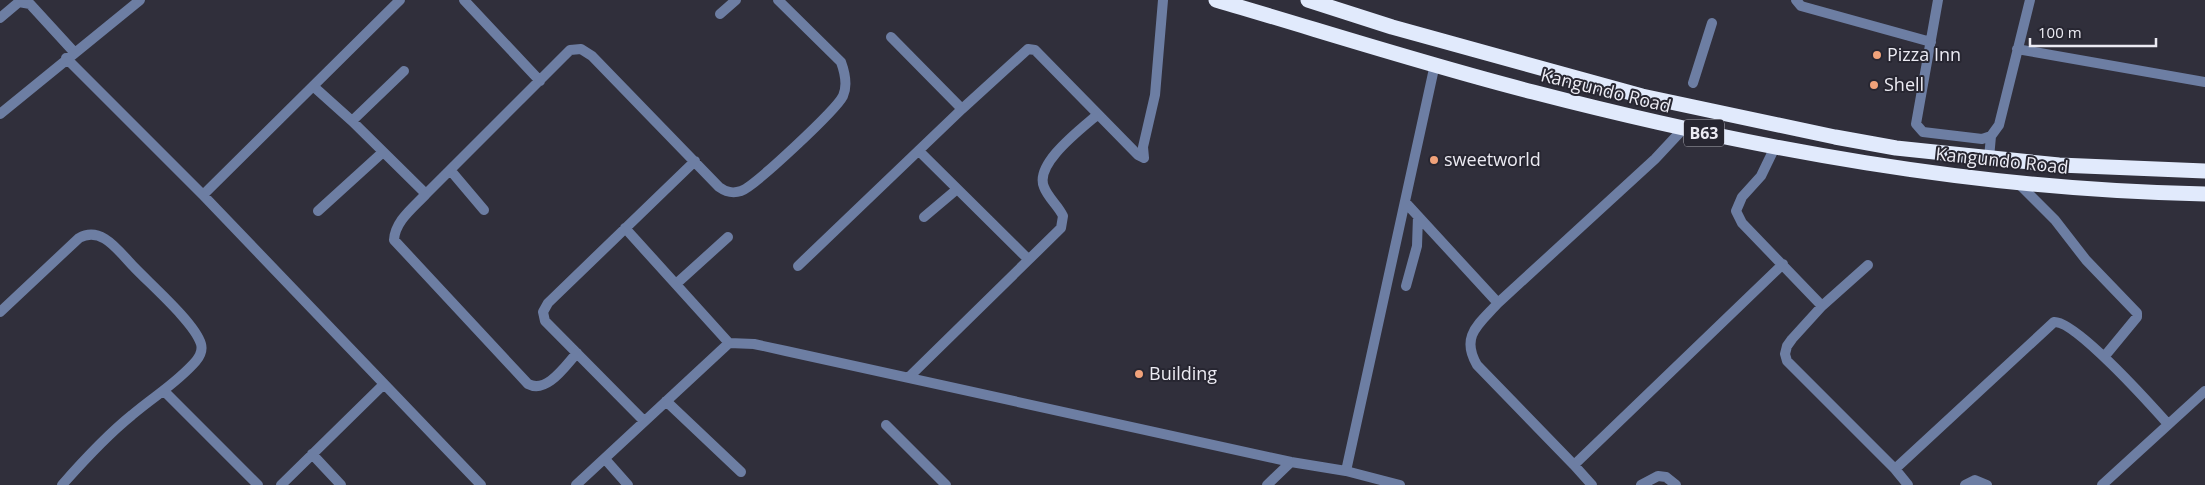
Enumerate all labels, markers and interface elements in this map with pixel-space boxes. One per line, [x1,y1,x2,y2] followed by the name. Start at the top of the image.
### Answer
[2030,15,2156,47] scale bar
[2038,22,2082,42] text: 100 m
[1887,42,1961,66] place label: Pizza Inn
[1871,49,1883,61] marker: Pizza Inn
[1539,62,1674,118] street label: Kangundo Road
[1884,72,1924,96] place label: Shell
[1868,79,1880,91] marker: Shell
[1684,120,1724,146] road number: B63
[1935,141,2070,179] street label: Kangundo Road
[1444,147,1541,171] place label: sweetworld
[1428,154,1440,166] marker: sweetworld
[1149,361,1217,385] place label: Building
[1133,368,1145,380] marker: Building

